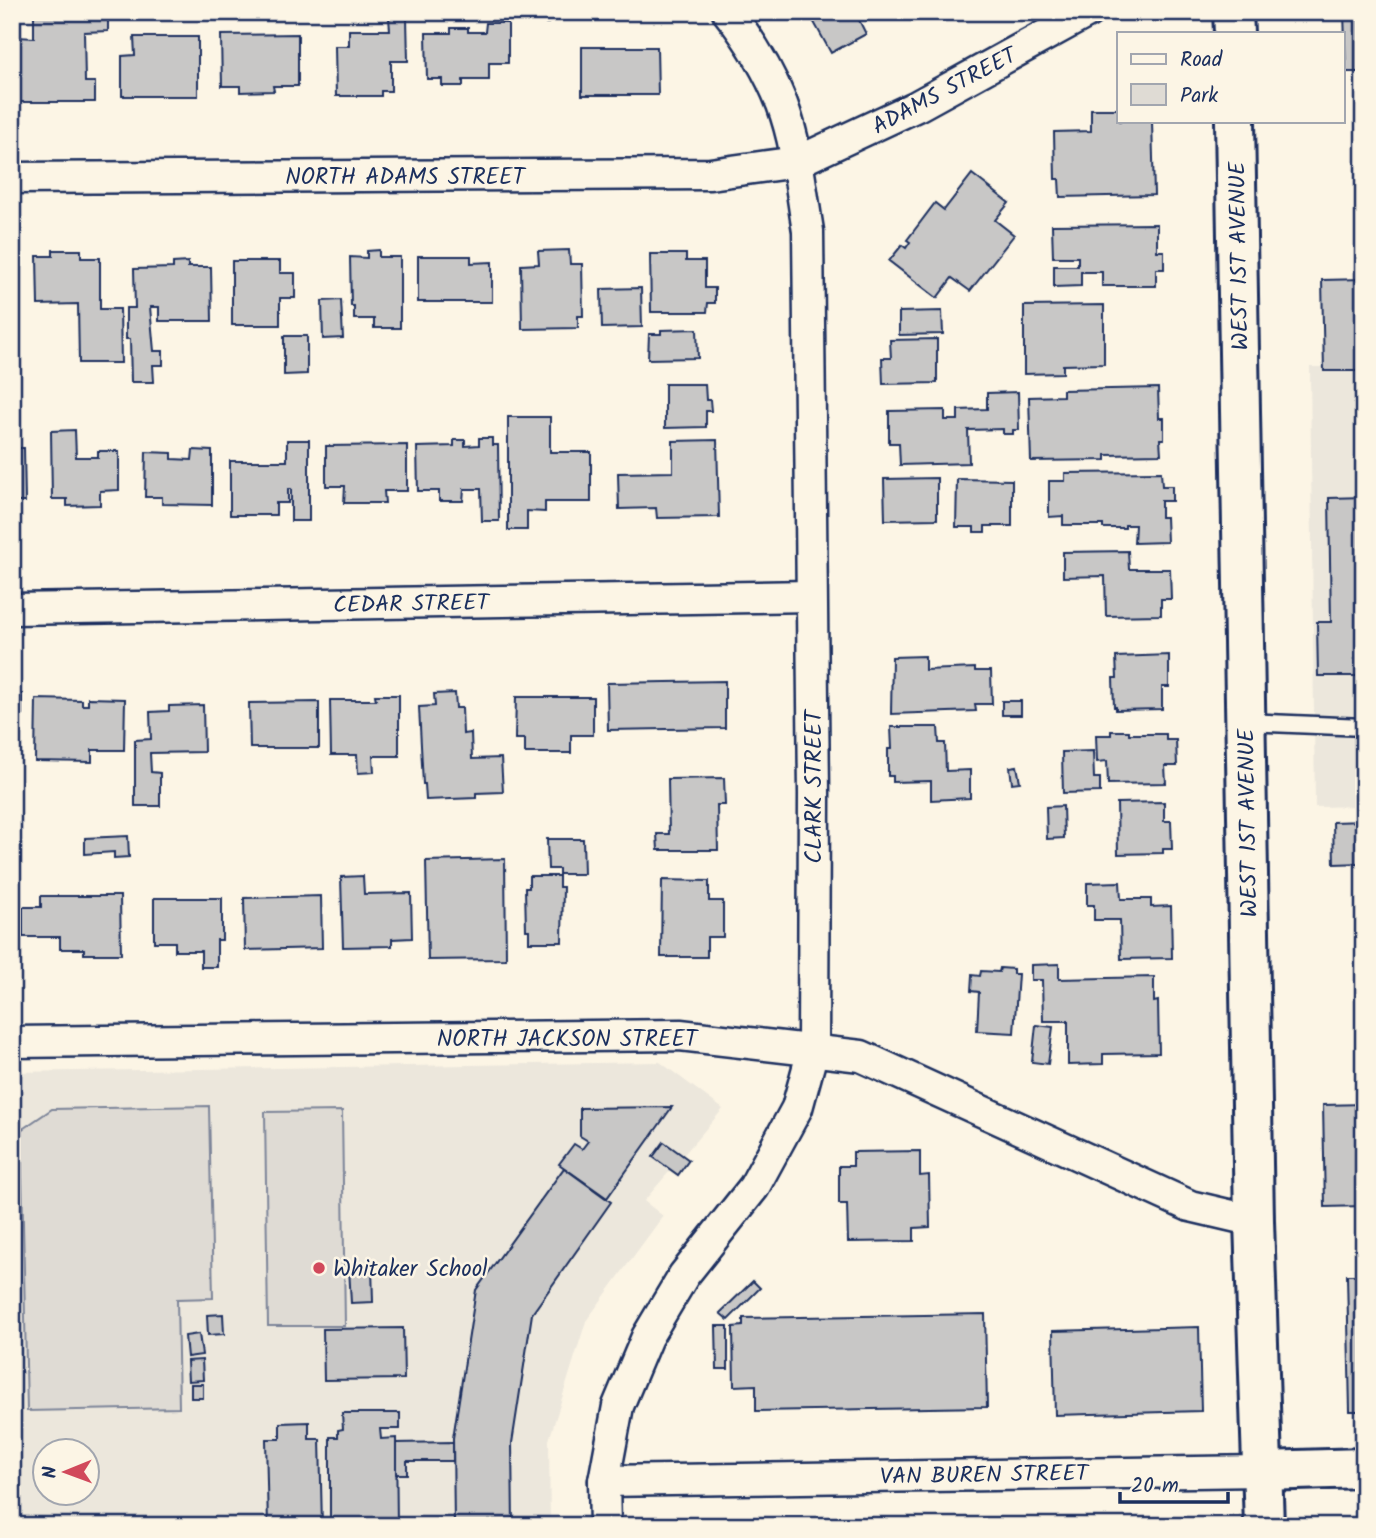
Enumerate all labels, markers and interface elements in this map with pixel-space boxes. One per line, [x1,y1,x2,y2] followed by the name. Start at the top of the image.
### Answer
[1117,32,1344,122] legend
[866,38,1025,145] street label: ADAMS STREET
[1180,44,1223,77] text: Road
[1180,80,1218,113] text: Park
[285,160,526,196] street label: NORTH ADAMS STREET
[1220,161,1260,351] street label: WEST 1ST AVENUE
[333,586,491,624] street label: CEDAR STREET
[797,708,833,864] street label: CLARK STREET
[1229,728,1269,918] street label: WEST 1ST AVENUE
[437,1022,699,1058] street label: NORTH JACKSON STREET
[333,1252,488,1288] place label: Whitaker School
[311,1260,327,1276] marker: Whitaker School
[32,1436,102,1506] north arrow
[880,1456,1090,1496] street label: VAN BUREN STREET
[1120,1461,1229,1505] scale bar
[36,1466,66,1479] text: N
[1131,1470,1179,1503] text: 20 m

